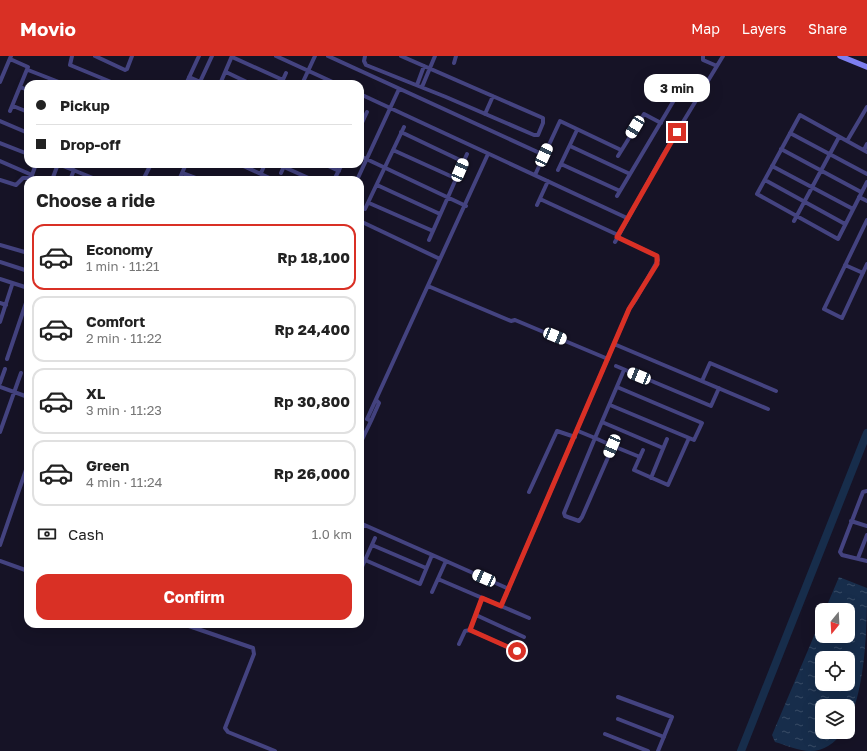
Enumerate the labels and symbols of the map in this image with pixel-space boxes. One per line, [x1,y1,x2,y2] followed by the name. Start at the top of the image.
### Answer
[644,74,710,102] callout: 3 min
[624,114,646,140] car
[668,123,686,141] route end
[533,142,555,168] car
[450,157,470,183] car
[542,326,568,346] car
[626,366,652,386] car
[602,433,622,459] car
[471,568,497,588] car
[815,603,855,643] north arrow
[508,642,526,660] route start

